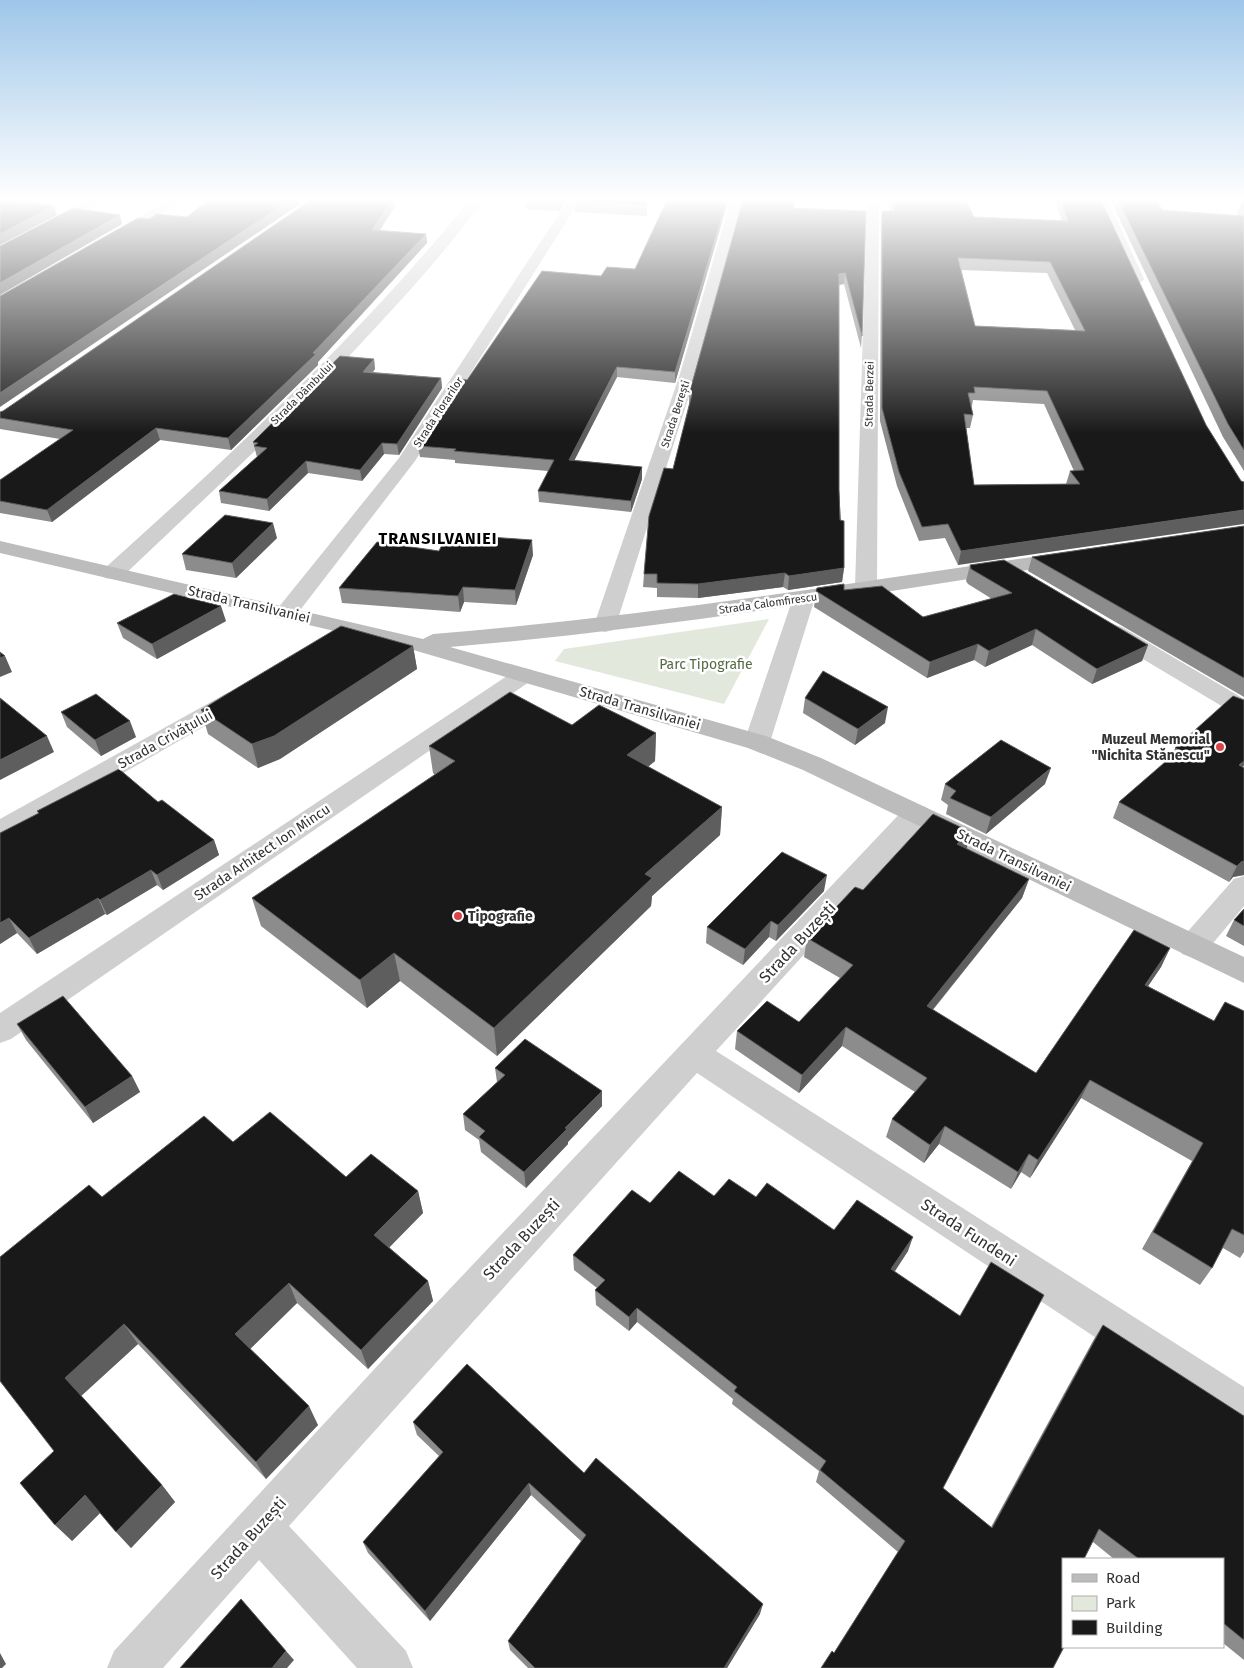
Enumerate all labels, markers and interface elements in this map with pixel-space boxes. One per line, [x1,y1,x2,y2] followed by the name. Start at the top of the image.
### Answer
[268,359,336,427] street label: Strada Dâmbului
[862,361,877,427] street label: Strada Berzei
[411,374,466,450] street label: Strada Florarilor
[658,379,692,449] street label: Strada Berești
[379,529,497,548] district label: TRANSILVANIEI
[186,582,312,627] street label: Strada Transilvaniei
[718,590,818,617] street label: Strada Calomfirescu
[659,656,753,673] park label: Parc Tipografie
[577,683,702,734] street label: Strada Transilvaniei
[115,706,216,773] street label: Strada Crivățului
[1091,731,1211,764] place label: Muzeul Memorial "Nichita Stănescu"
[1214,741,1226,753] marker: Muzeul Memorial "Nichita Stănescu"
[191,801,334,904] street label: Strada Arhitect Ion Mincu
[954,825,1074,895] street label: Strada Transilvaniei
[755,898,840,987] street label: Strada Buzești
[468,908,533,925] place label: Tipografie
[452,910,464,922] marker: Tipografie
[479,1195,564,1284] street label: Strada Buzești
[918,1195,1020,1270] street label: Strada Fundeni
[207,1493,291,1584] street label: Strada Buzești
[1062,1558,1224,1648] legend
[1106,1569,1141,1587] text: Road
[1106,1594,1136,1612] text: Park
[1106,1619,1162,1637] text: Building

